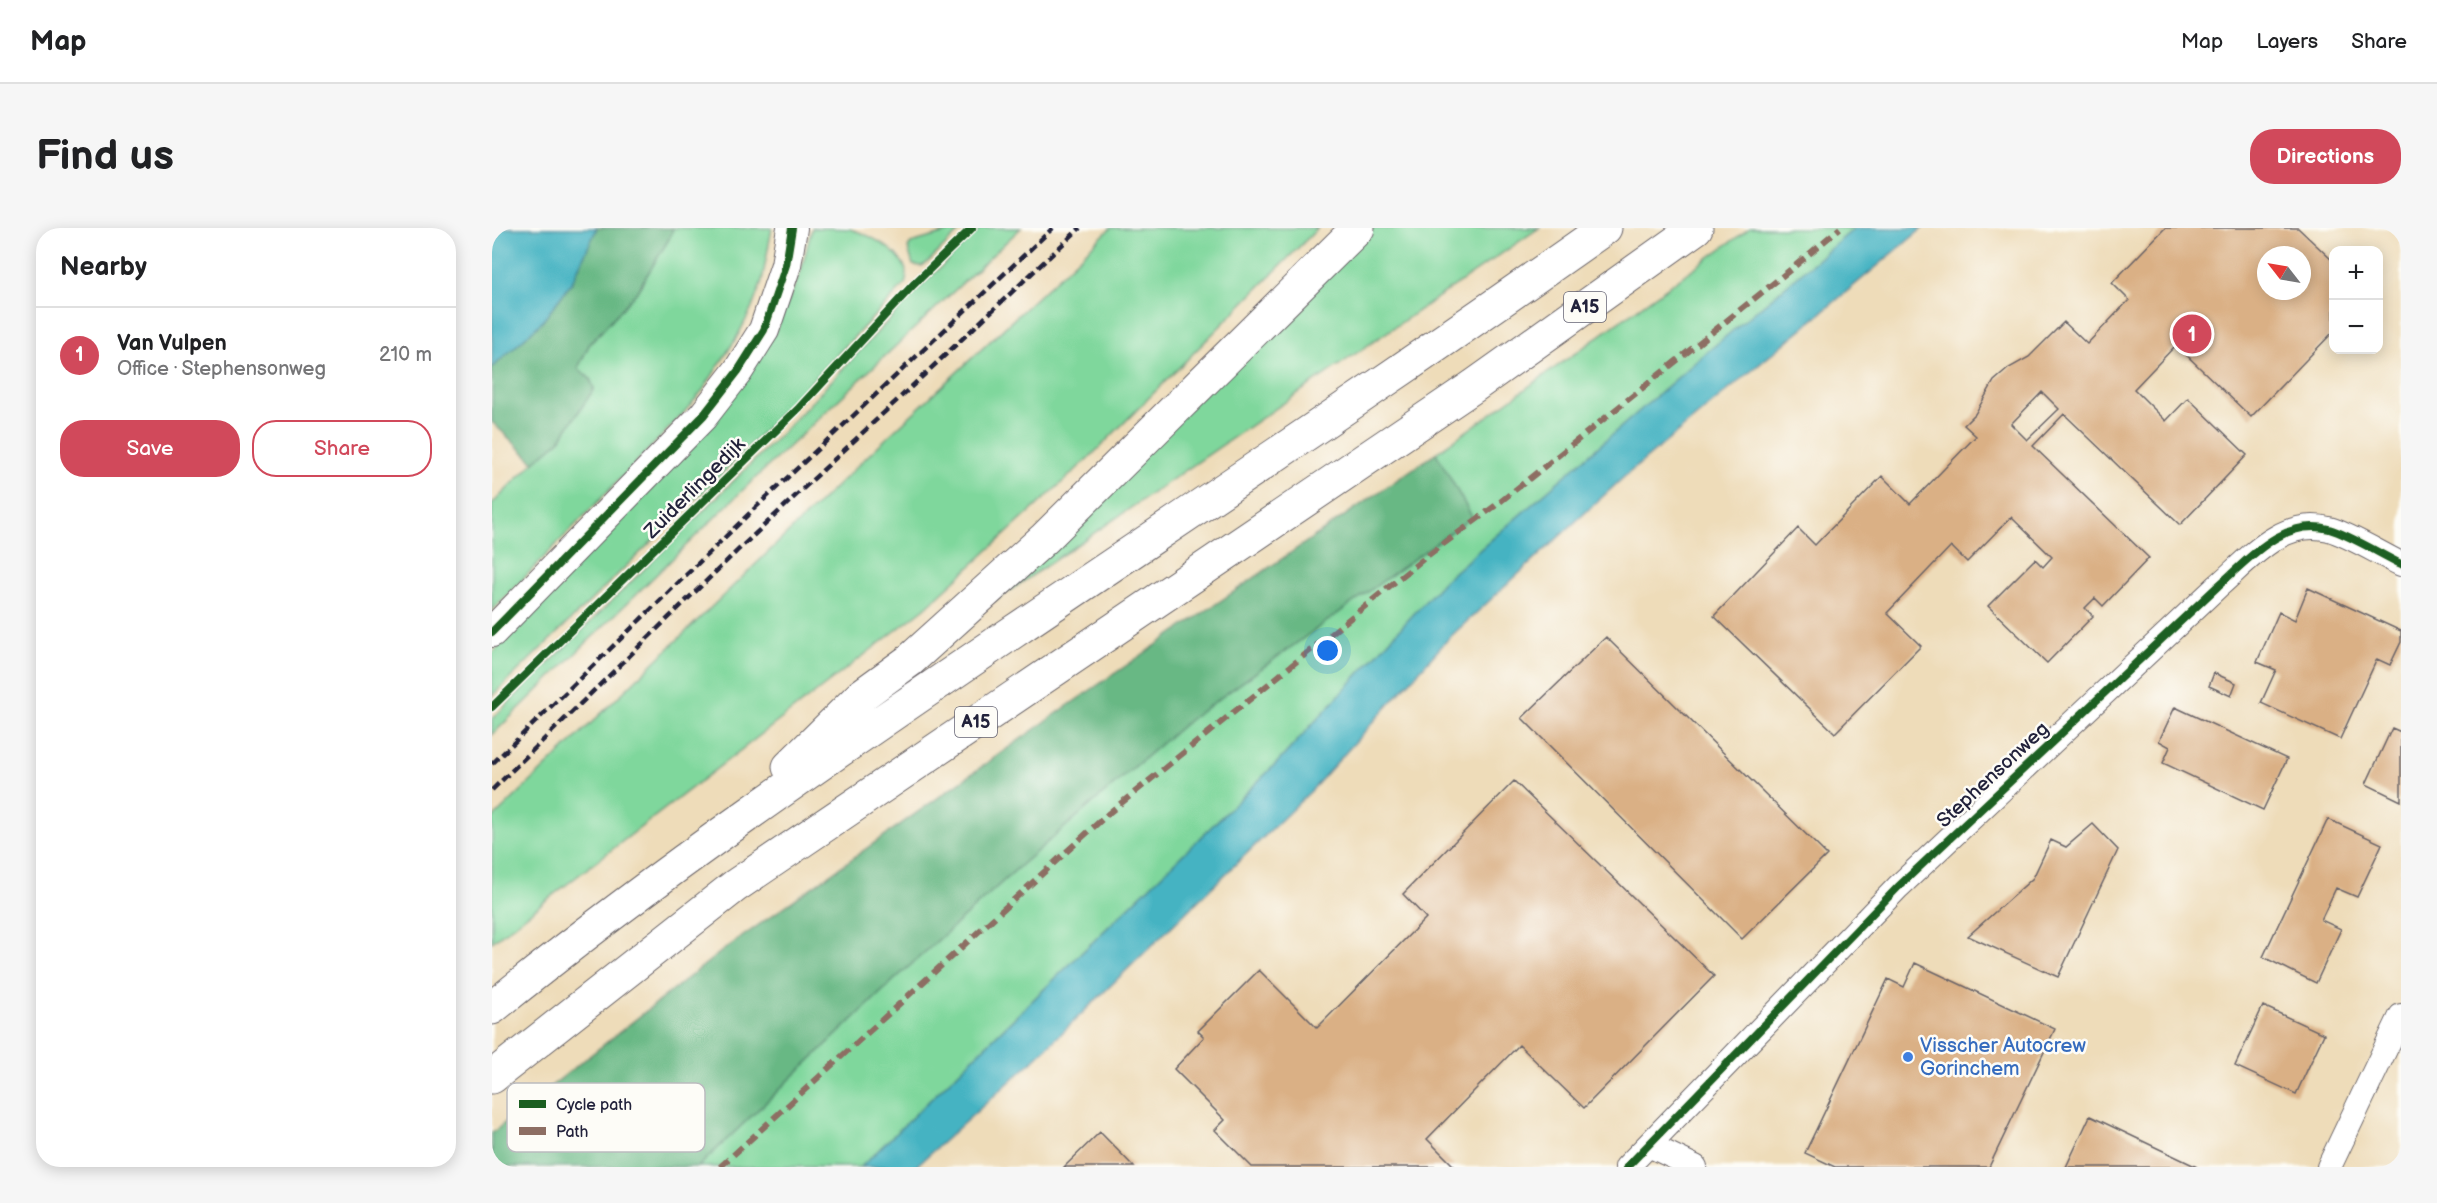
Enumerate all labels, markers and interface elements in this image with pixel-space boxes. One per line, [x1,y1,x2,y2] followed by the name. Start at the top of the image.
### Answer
[30,25,86,58] text: Map
[2181,29,2223,54] text: Map
[2256,29,2318,54] text: Layers
[2351,29,2407,54] text: Share
[2250,129,2401,184] button: Directions
[36,131,174,182] text: Find us
[2257,246,2311,300] north arrow
[2329,246,2383,354] map controls
[2329,246,2383,300] button: +
[60,252,147,283] text: Nearby
[1564,292,1606,322] road number: A15
[2329,300,2383,354] button: −
[2172,312,2212,356] pin: 1
[117,330,227,357] text: Van Vulpen
[75,343,84,367] text: 1
[379,343,432,367] text: 210 m
[117,357,326,381] text: Office · Stephensonweg
[60,420,240,477] button: Save
[252,420,432,477] button: Share
[639,432,751,544] street label: Zuiderlingedijk
[1313,636,1342,665] your location
[955,707,997,737] road number: A15
[1932,717,2054,833] street label: Stephensonweg
[1920,1034,2086,1081] place label: Visscher Autocrew Gorinchem
[1901,1050,1915,1064] marker: Visscher Autocrew Gorinchem
[507,1083,705,1152] legend
[556,1096,632,1115] text: Cycle path
[556,1123,588,1142] text: Path

